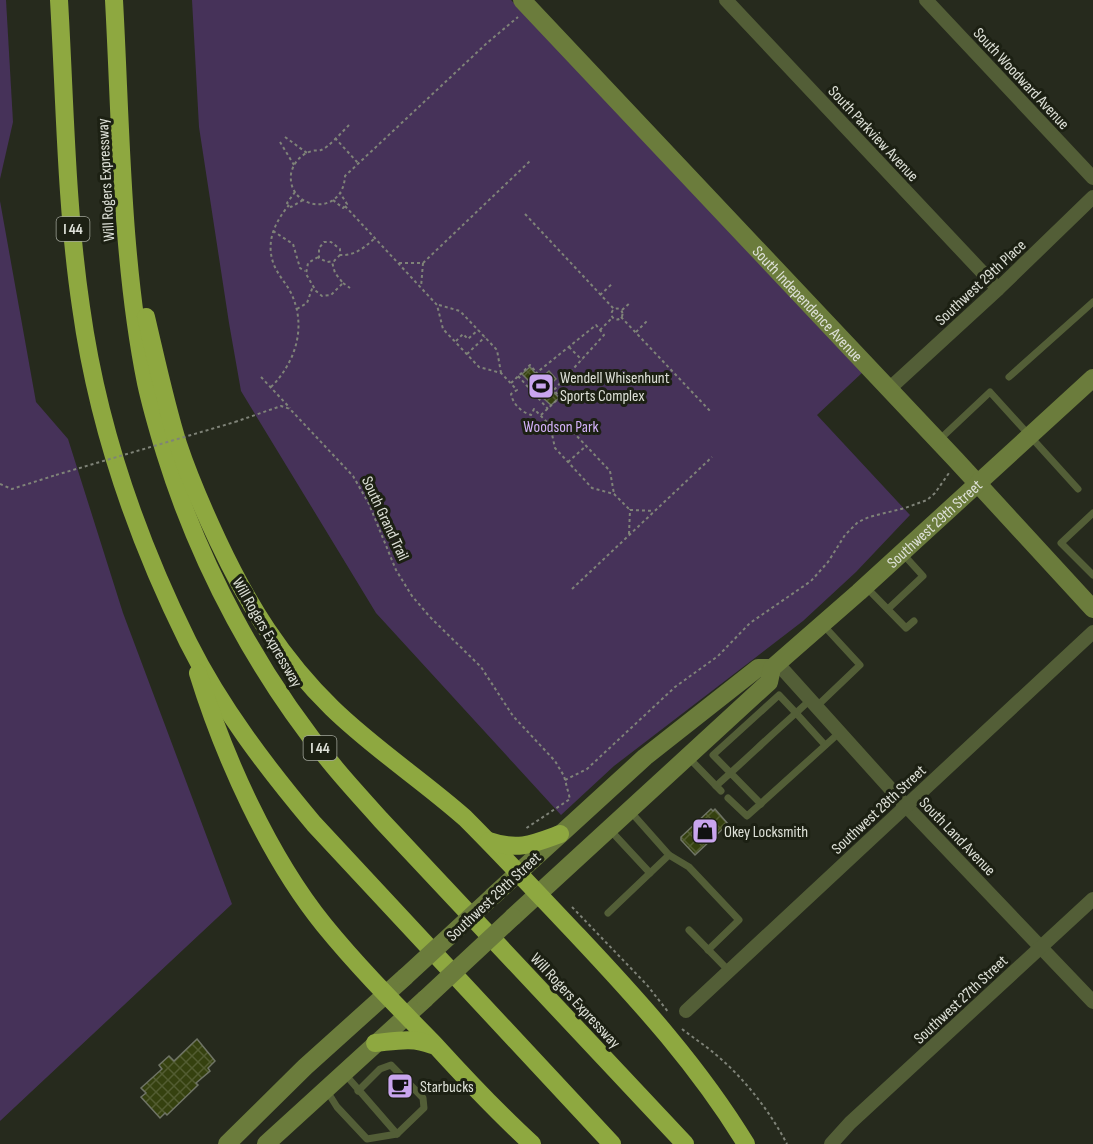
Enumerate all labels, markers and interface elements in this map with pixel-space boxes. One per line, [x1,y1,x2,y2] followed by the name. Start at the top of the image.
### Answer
[969,24,1073,134] street label: South Woodward Avenue
[824,82,922,186] street label: South Parkview Avenue
[94,118,119,242] street label: Will Rogers Expressway
[56,217,90,241] road number: I 44
[932,236,1030,330] street label: Southwest 29th Place
[748,242,866,366] street label: South Independence Avenue
[560,369,670,406] place label: Wendell Whisenhunt Sports Complex
[526,371,556,401] sports icon: Wendell Whisenhunt Sports Complex
[523,418,599,437] park label: Woodson Park
[357,473,412,564] street label: South Grand Trail
[883,476,987,573] street label: Southwest 29th Street
[228,575,306,691] street label: Will Rogers Expressway
[304,736,336,760] road number: I 44
[828,761,930,859] street label: Southwest 28th Street
[915,794,999,880] street label: South Land Avenue
[690,816,720,846] shop icon: Okey Locksmith
[724,823,808,842] place label: Okey Locksmith
[443,848,545,946] street label: Southwest 29th Street
[526,949,624,1053] street label: Will Rogers Expressway
[910,952,1012,1049] street label: Southwest 27th Street
[385,1071,415,1101] cafe icon: Starbucks
[420,1078,474,1097] place label: Starbucks

